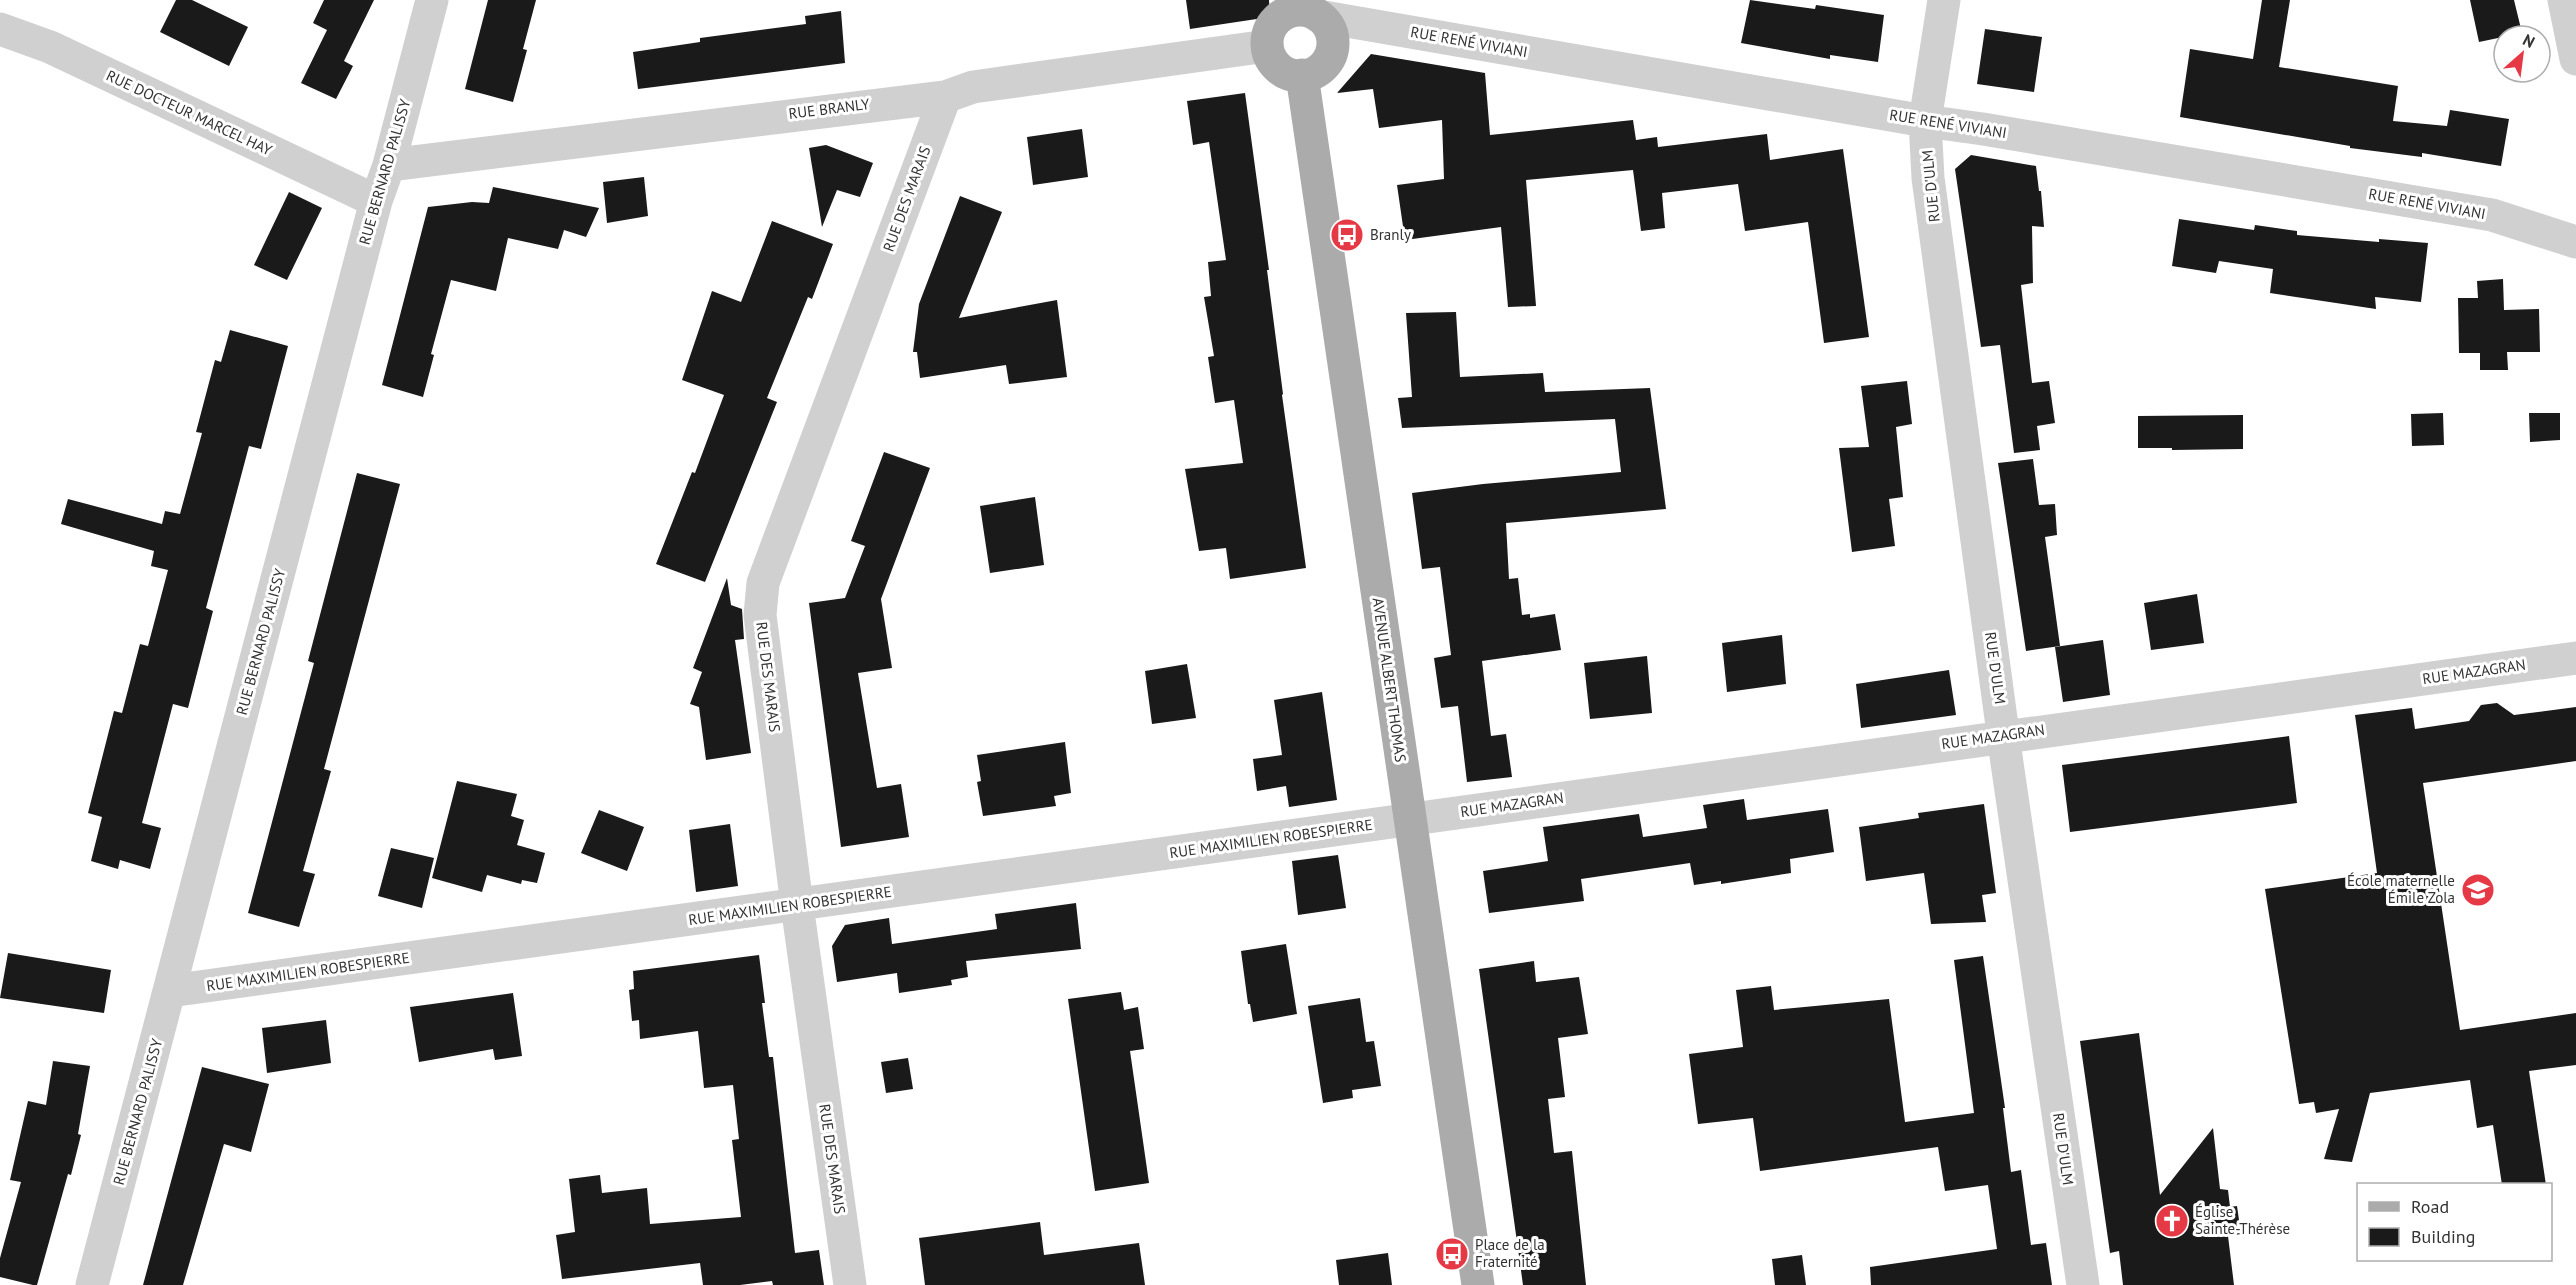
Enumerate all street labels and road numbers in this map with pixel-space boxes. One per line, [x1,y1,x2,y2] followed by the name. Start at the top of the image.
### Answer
[1409,22,1529,61] street label: RUE RENÉ VIVIANI
[103,66,276,160] street label: RUE DOCTEUR MARCEL HAY
[787,94,871,123] street label: RUE BRANLY
[355,96,415,247] street label: RUE BERNARD PALISSY
[1888,105,2008,142] street label: RUE RENÉ VIVIANI
[879,143,934,254] street label: RUE DES MARAIS
[1917,149,1944,223] street label: RUE D'ULM
[2367,184,2487,223] street label: RUE RENÉ VIVIANI
[232,566,289,717] street label: RUE BERNARD PALISSY
[1369,596,1410,763] street label: AVENUE ALBERT THOMAS
[752,621,785,733] street label: RUE DES MARAIS
[1981,631,2010,705] street label: RUE D'ULM
[2421,655,2527,688] street label: RUE MAZAGRAN
[1940,720,2046,753] street label: RUE MAZAGRAN
[1459,788,1565,821] street label: RUE MAZAGRAN
[1168,815,1374,862] street label: RUE MAXIMILIEN ROBESPIERRE
[687,882,893,929] street label: RUE MAXIMILIEN ROBESPIERRE
[205,948,411,995] street label: RUE MAXIMILIEN ROBESPIERRE
[109,1036,166,1187] street label: RUE BERNARD PALISSY
[815,1103,850,1215] street label: RUE DES MARAIS
[2049,1112,2078,1186] street label: RUE D'ULM

